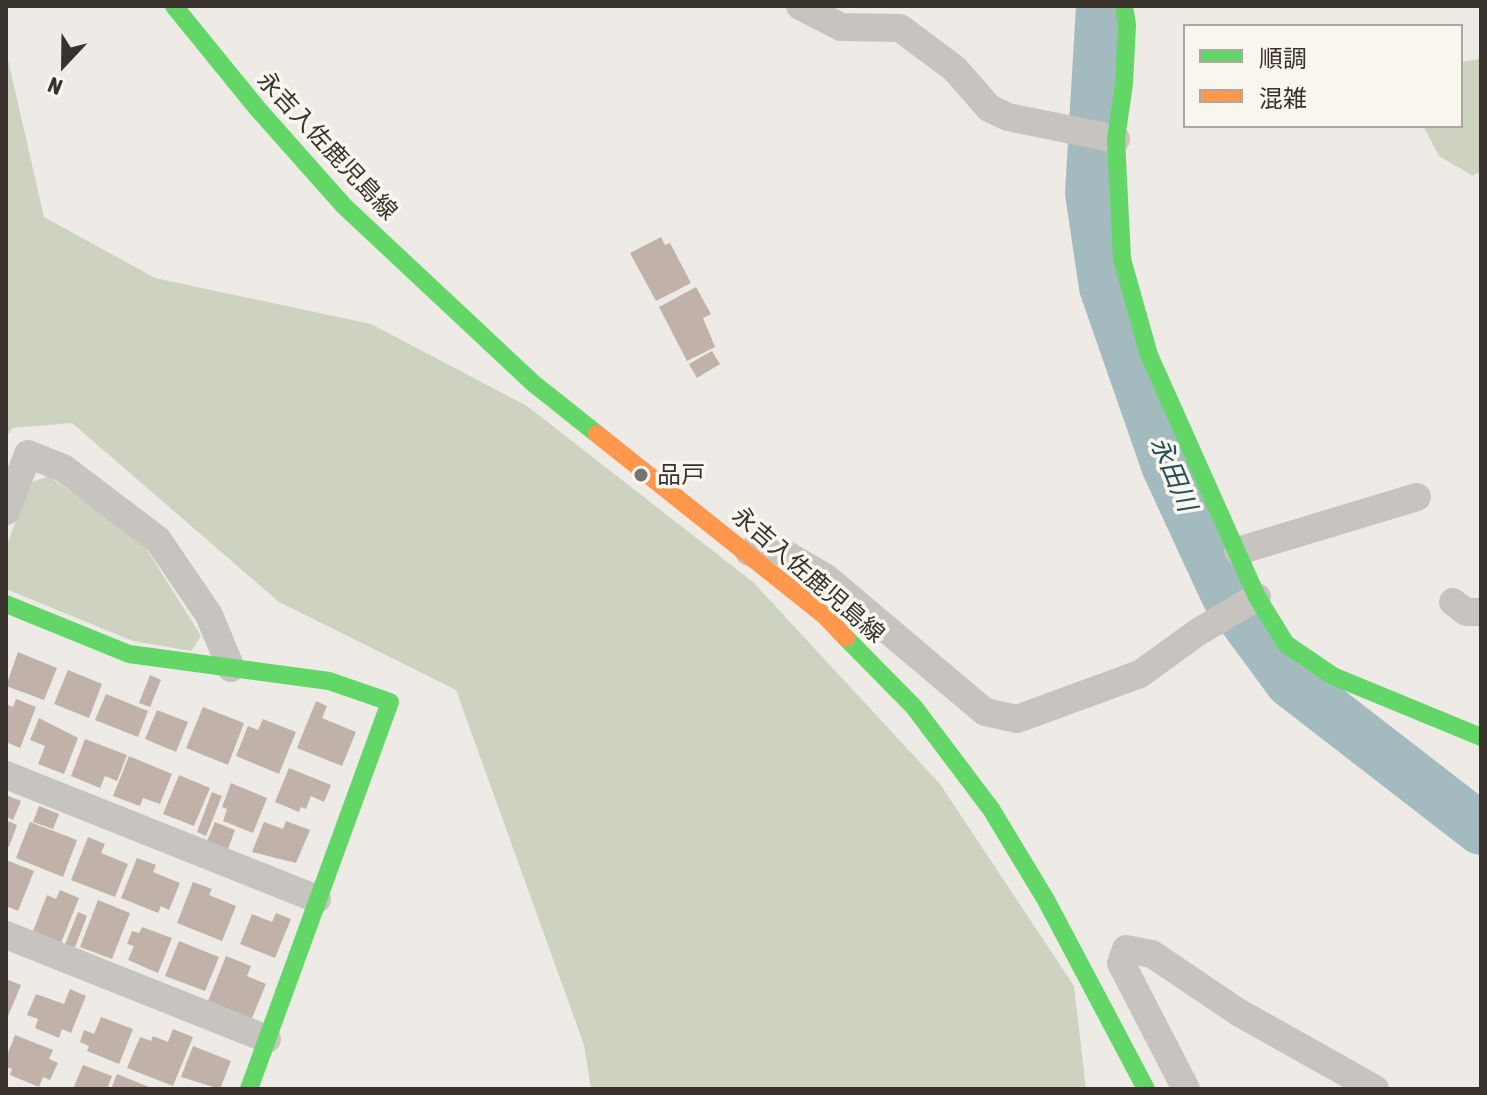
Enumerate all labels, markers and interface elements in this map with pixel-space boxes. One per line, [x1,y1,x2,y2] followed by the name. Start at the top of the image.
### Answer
[24,24,104,104] north arrow
[1183,24,1463,128] legend
[1259,45,1307,72] text: 順調
[251,66,403,226] street label: 永吉入佐鹿児島線
[44,72,66,101] text: N
[1259,85,1307,112] text: 混雑
[1143,432,1203,516] water label: 永田川
[657,461,705,489] place label: 品戸
[632,466,650,484] marker: 品戸
[726,501,890,649] street label: 永吉入佐鹿児島線

